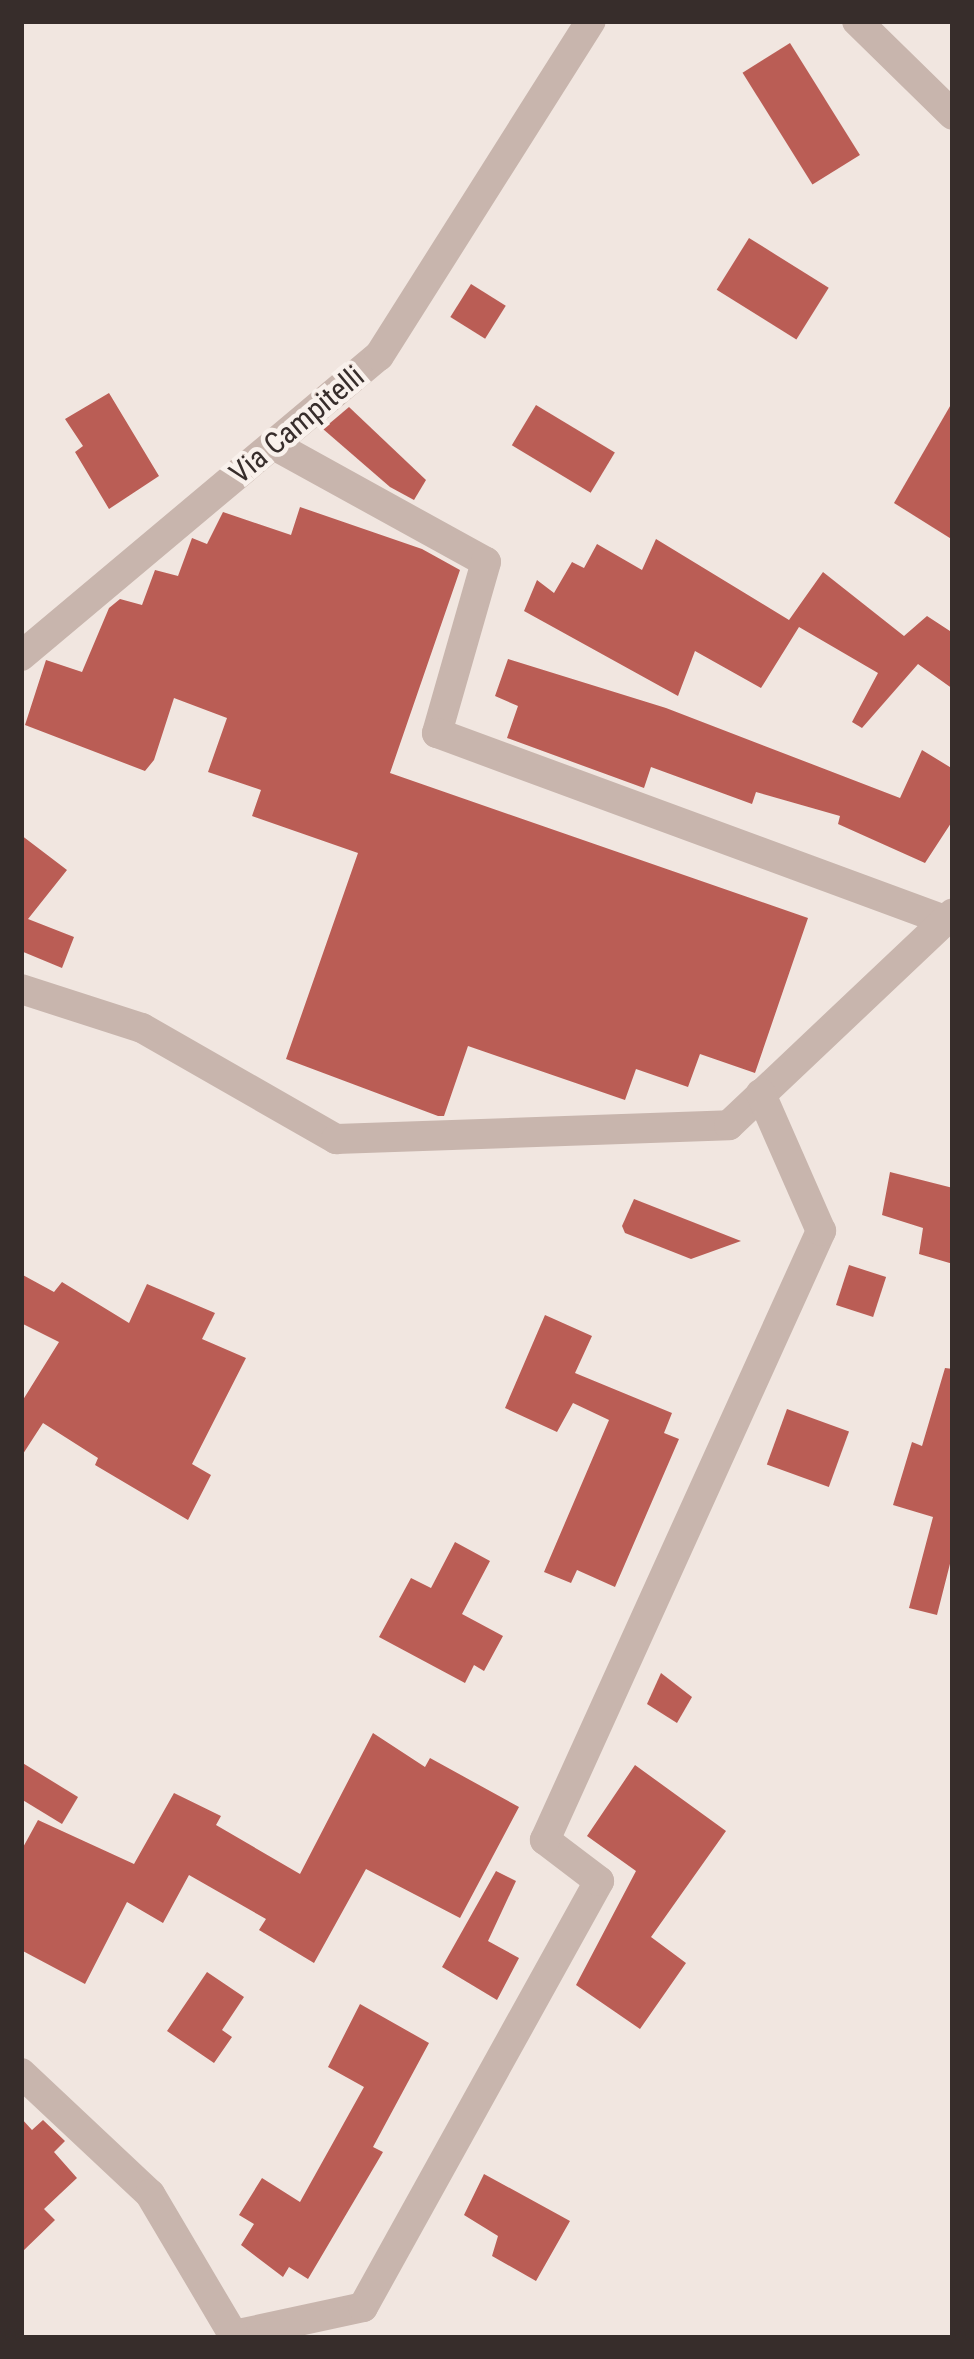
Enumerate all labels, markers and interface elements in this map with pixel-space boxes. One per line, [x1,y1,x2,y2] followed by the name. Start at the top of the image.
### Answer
[223,358,371,492] street label: Via Campitelli

